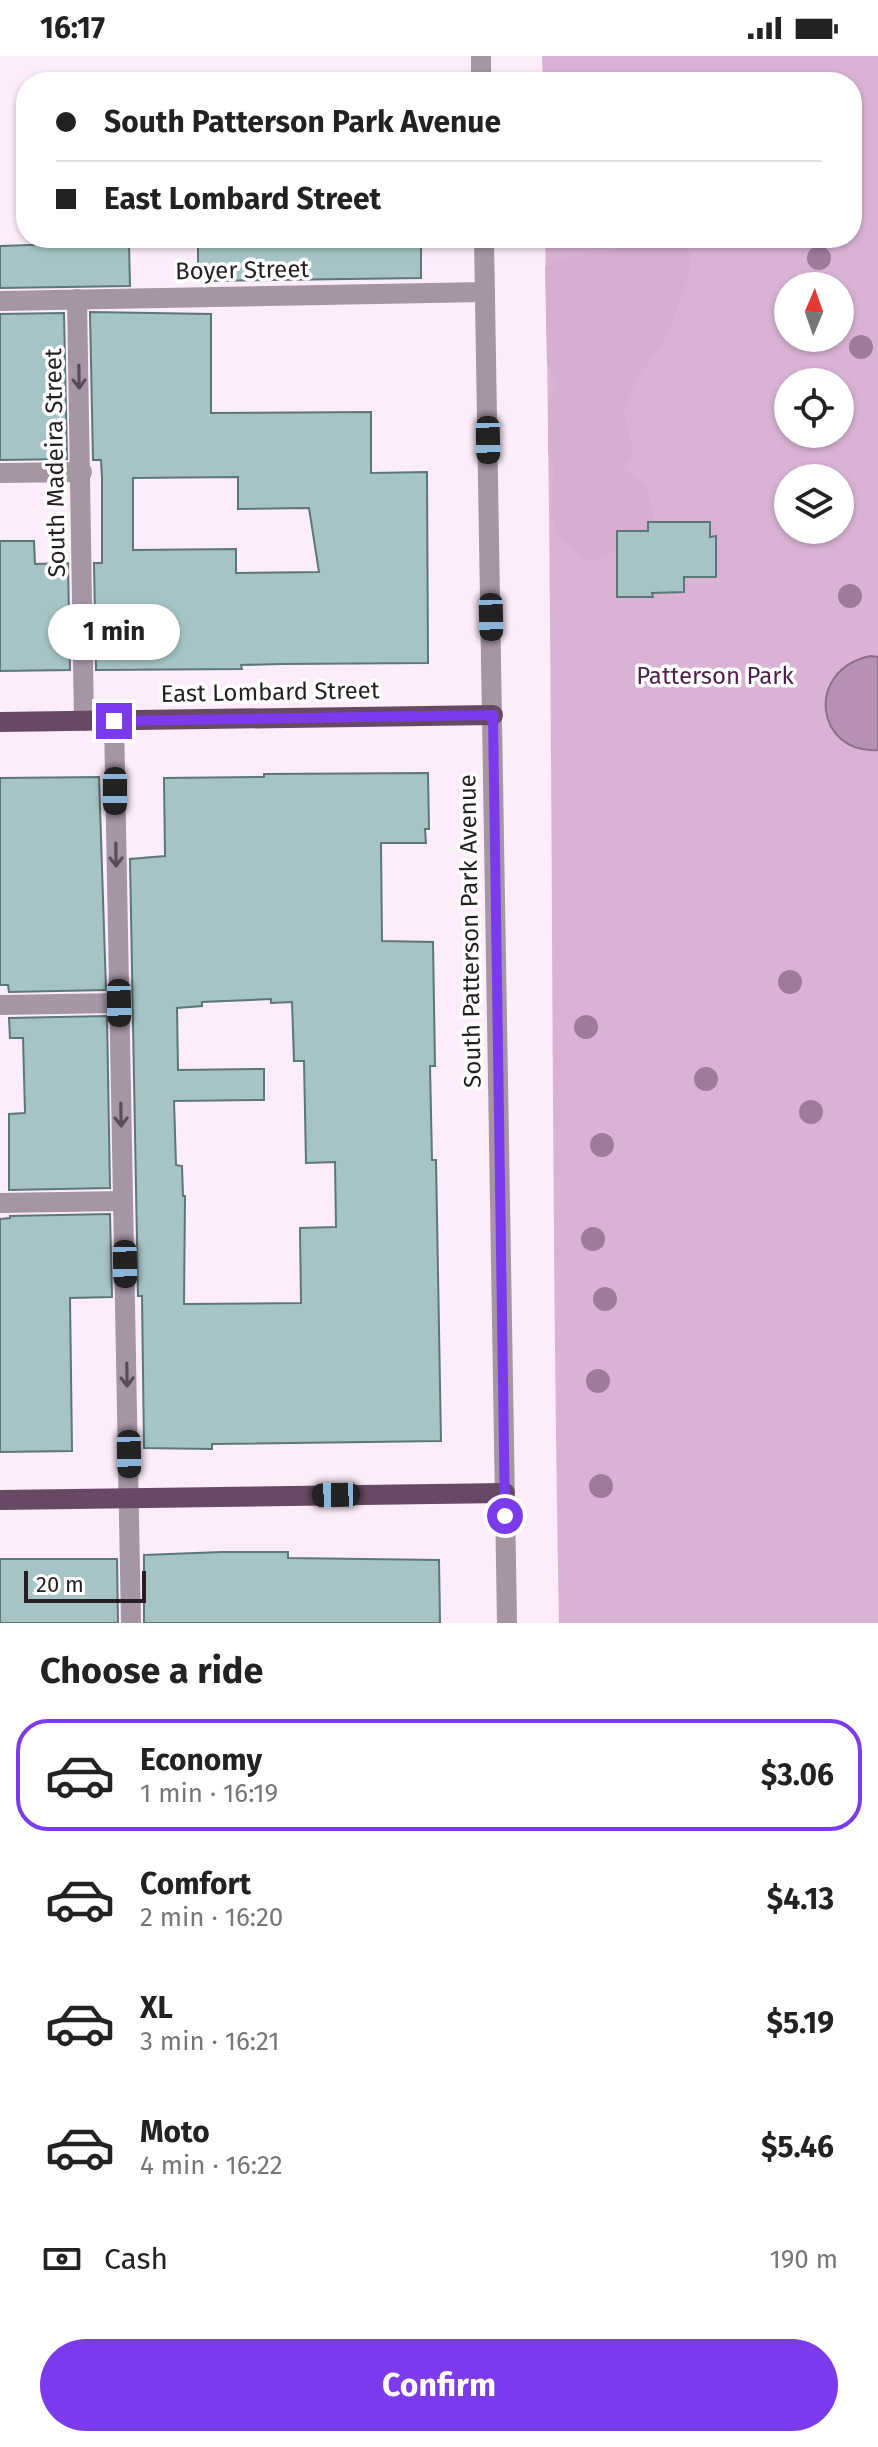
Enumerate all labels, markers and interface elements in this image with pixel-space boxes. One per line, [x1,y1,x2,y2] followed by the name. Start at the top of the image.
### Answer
[40,10,105,46] text: 16:17
[104,104,501,140] text: South Patterson Park Avenue
[104,181,381,217] text: East Lombard Street
[175,255,310,285] street label: Boyer Street
[774,272,854,352] north arrow
[774,272,854,544] map controls
[39,348,71,578] street label: South Madeira Street
[72,363,87,390] one-way arrow
[774,368,854,448] button: locate
[476,416,500,464] car
[774,464,854,544] button: layers
[479,593,503,641] car
[48,605,180,661] callout: 1 min
[83,616,145,647] text: 1 min
[636,662,794,690] park label: Patterson Park
[160,676,380,708] street label: East Lombard Street
[96,703,132,739] route end
[103,767,127,815] car
[453,774,487,1088] street label: South Patterson Park Avenue
[108,841,124,868] one-way arrow
[107,979,131,1027] car
[114,1101,129,1128] one-way arrow
[113,1240,137,1288] car
[119,1361,135,1388] one-way arrow
[117,1430,141,1478] car
[312,1483,360,1507] car
[487,1498,523,1534] route start
[24,1567,146,1603] scale bar
[36,1571,84,1598] text: 20 m
[40,1649,263,1693] text: Choose a ride
[44,1739,116,1811] icon: car
[140,1742,262,1778] text: Economy
[761,1757,834,1793] text: $3.06
[140,1778,278,1809] text: 1 min · 16:19
[44,1863,116,1935] icon: car
[140,1866,251,1902] text: Comfort
[767,1881,834,1917] text: $4.13
[140,1902,283,1933] text: 2 min · 16:20
[44,1987,116,2059] icon: car
[140,1990,173,2026] text: XL
[767,2005,834,2041] text: $5.19
[140,2026,280,2057] text: 3 min · 16:21
[44,2111,116,2183] icon: car
[140,2114,210,2150] text: Moto
[761,2129,834,2165] text: $5.46
[140,2150,283,2181] text: 4 min · 16:22
[40,2237,84,2281] icon: cash
[104,2241,168,2277] text: Cash
[769,2244,838,2275] text: 190 m
[40,2339,838,2431] button: Confirm

